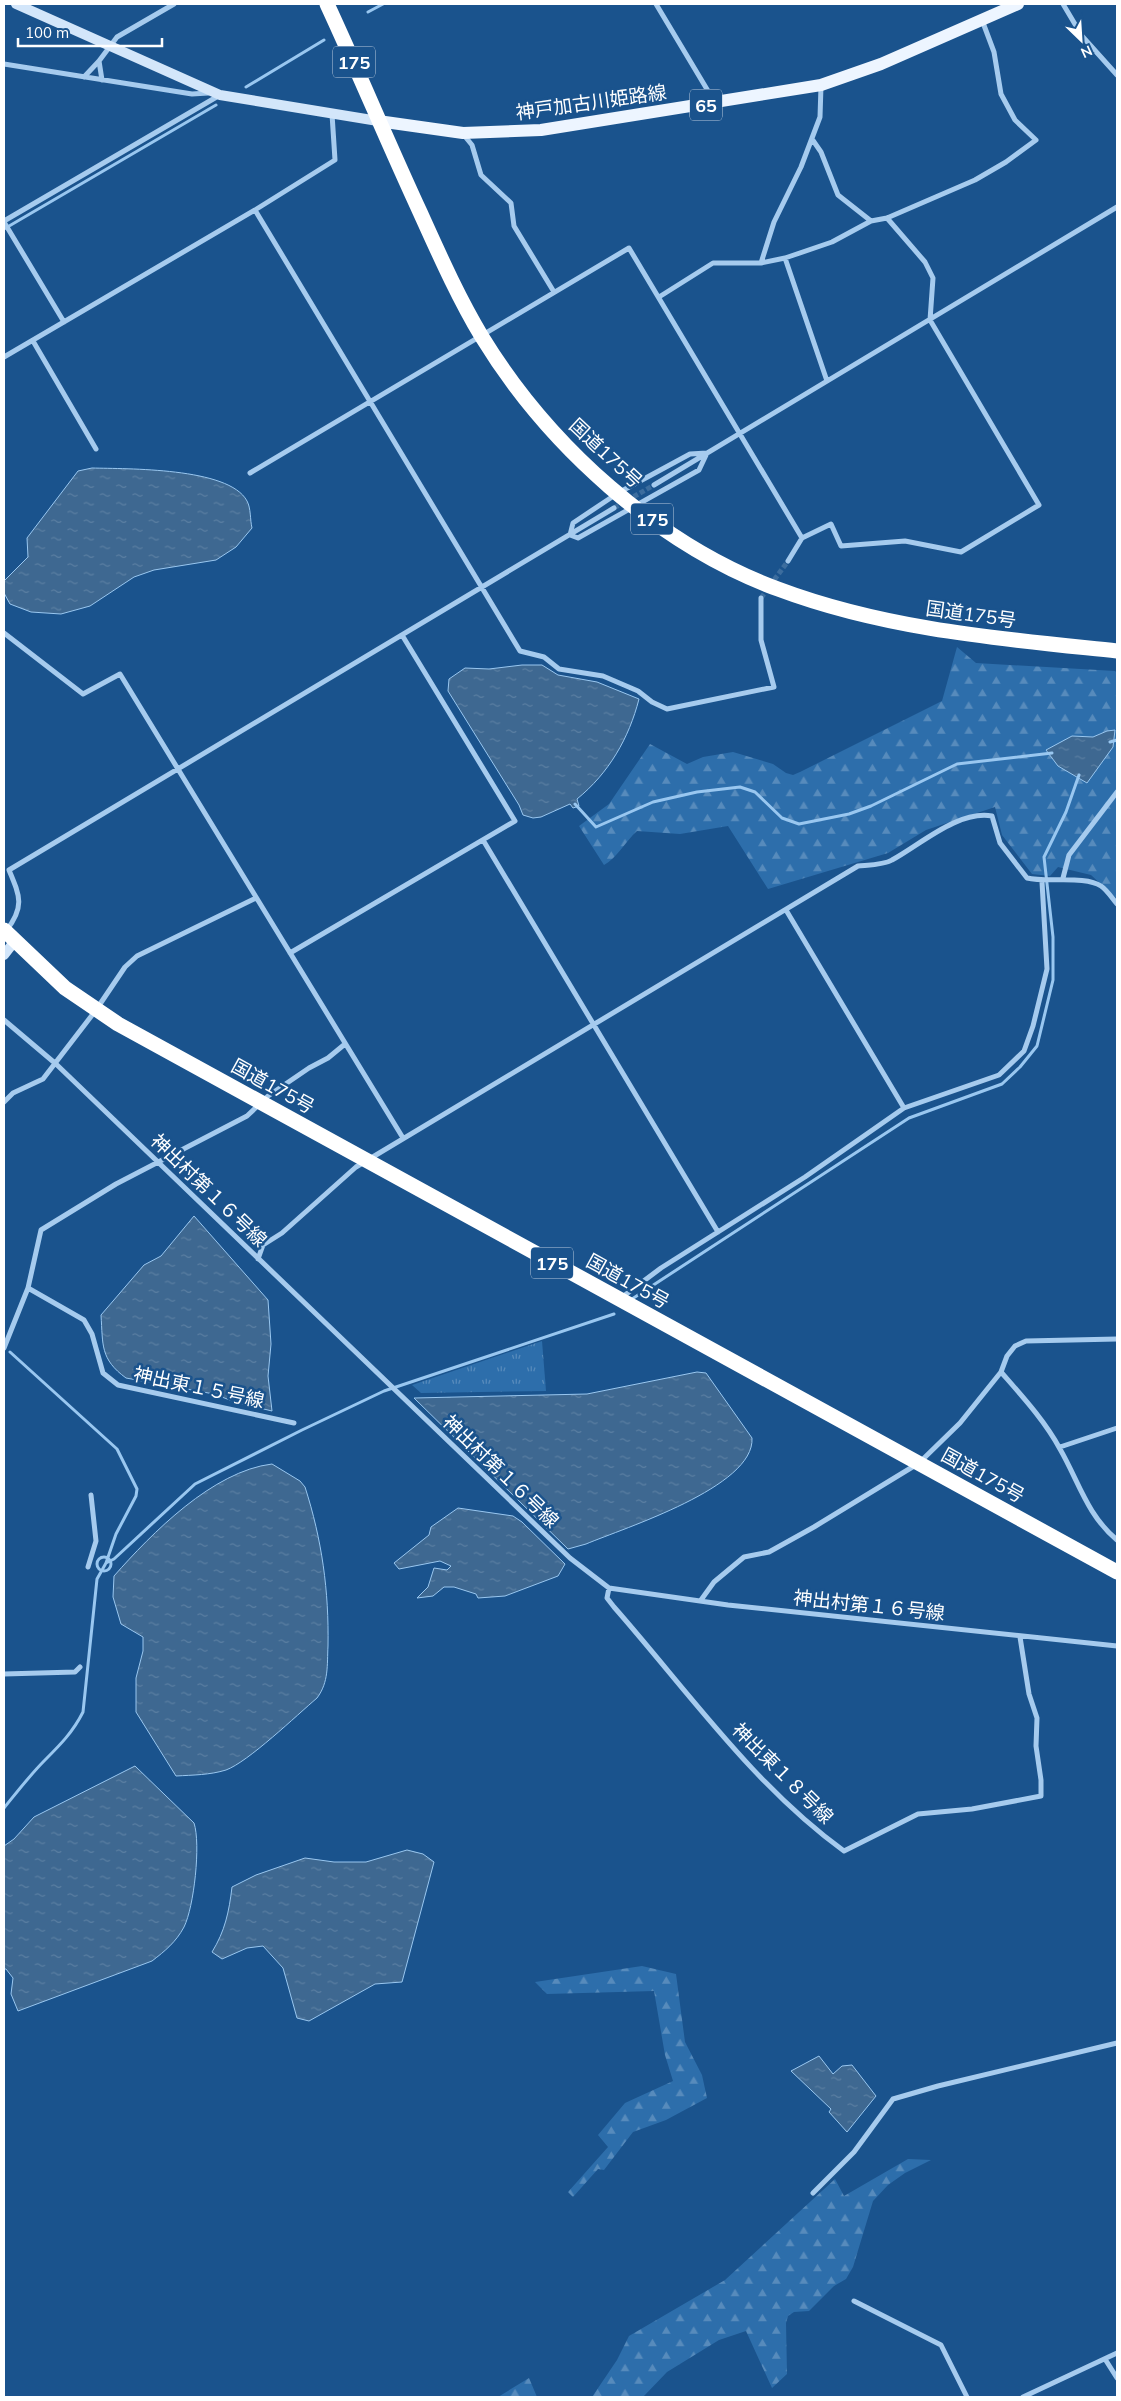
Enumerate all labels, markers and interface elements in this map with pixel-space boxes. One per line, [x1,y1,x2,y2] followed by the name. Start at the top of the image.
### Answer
[18,15,161,47] scale bar
[1056,15,1106,65] north arrow
[25,23,69,42] text: 100 m
[1078,41,1095,62] text: N
[333,46,375,78] road number: 175
[514,80,668,124] street label: 神戸加古川姫路線
[690,90,722,120] road number: 65
[564,413,648,493] street label: 国道175号
[631,504,673,534] road number: 175
[924,596,1018,632] street label: 国道175号
[227,1053,319,1119] street label: 国道175号
[146,1129,272,1251] street label: 神出村第１６号線
[531,1248,573,1278] road number: 175
[582,1248,674,1314] street label: 国道175号
[131,1361,267,1413] street label: 神出東１５号線
[438,1410,564,1532] street label: 神出村第１６号線
[937,1442,1029,1508] street label: 国道175号
[792,1585,946,1625] street label: 神出村第１６号線
[727,1717,839,1829] street label: 神出東１８号線

